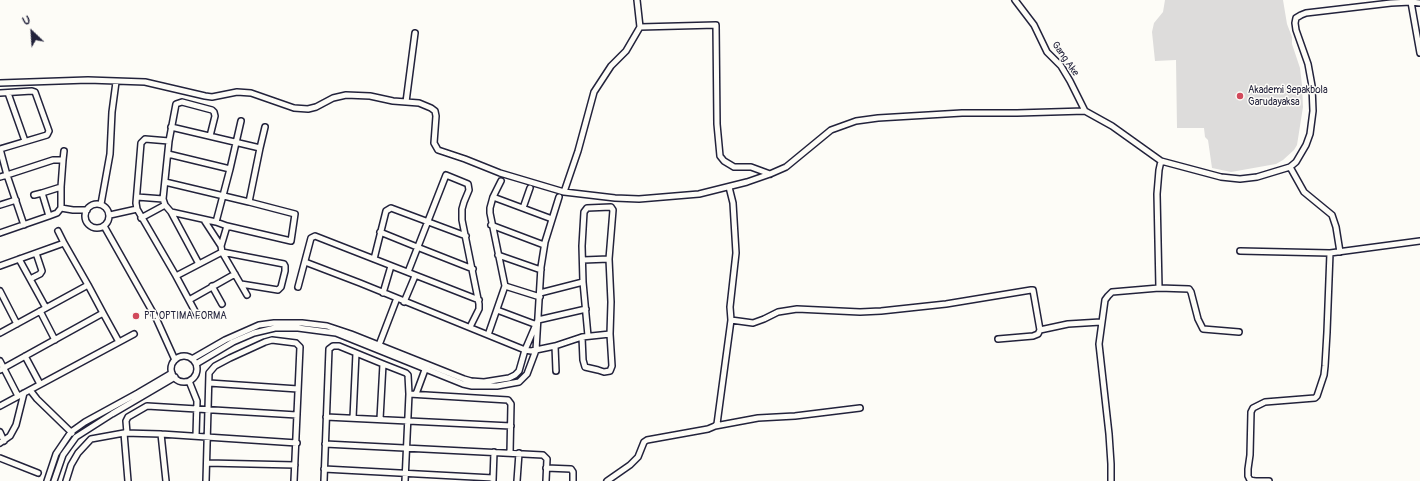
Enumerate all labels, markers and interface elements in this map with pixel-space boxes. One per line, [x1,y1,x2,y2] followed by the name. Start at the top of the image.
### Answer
[12,12,52,52] north arrow
[21,13,33,28] text: U
[1049,39,1081,79] street label: Gang Ake
[1248,84,1328,108] place label: Akademi Sepakbola Garudayaksa
[1235,91,1245,101] marker: Akademi Sepakbola Garudayaksa
[144,310,227,322] place label: PT. OPTIMA FORMA
[131,311,141,321] marker: PT. OPTIMA FORMA

